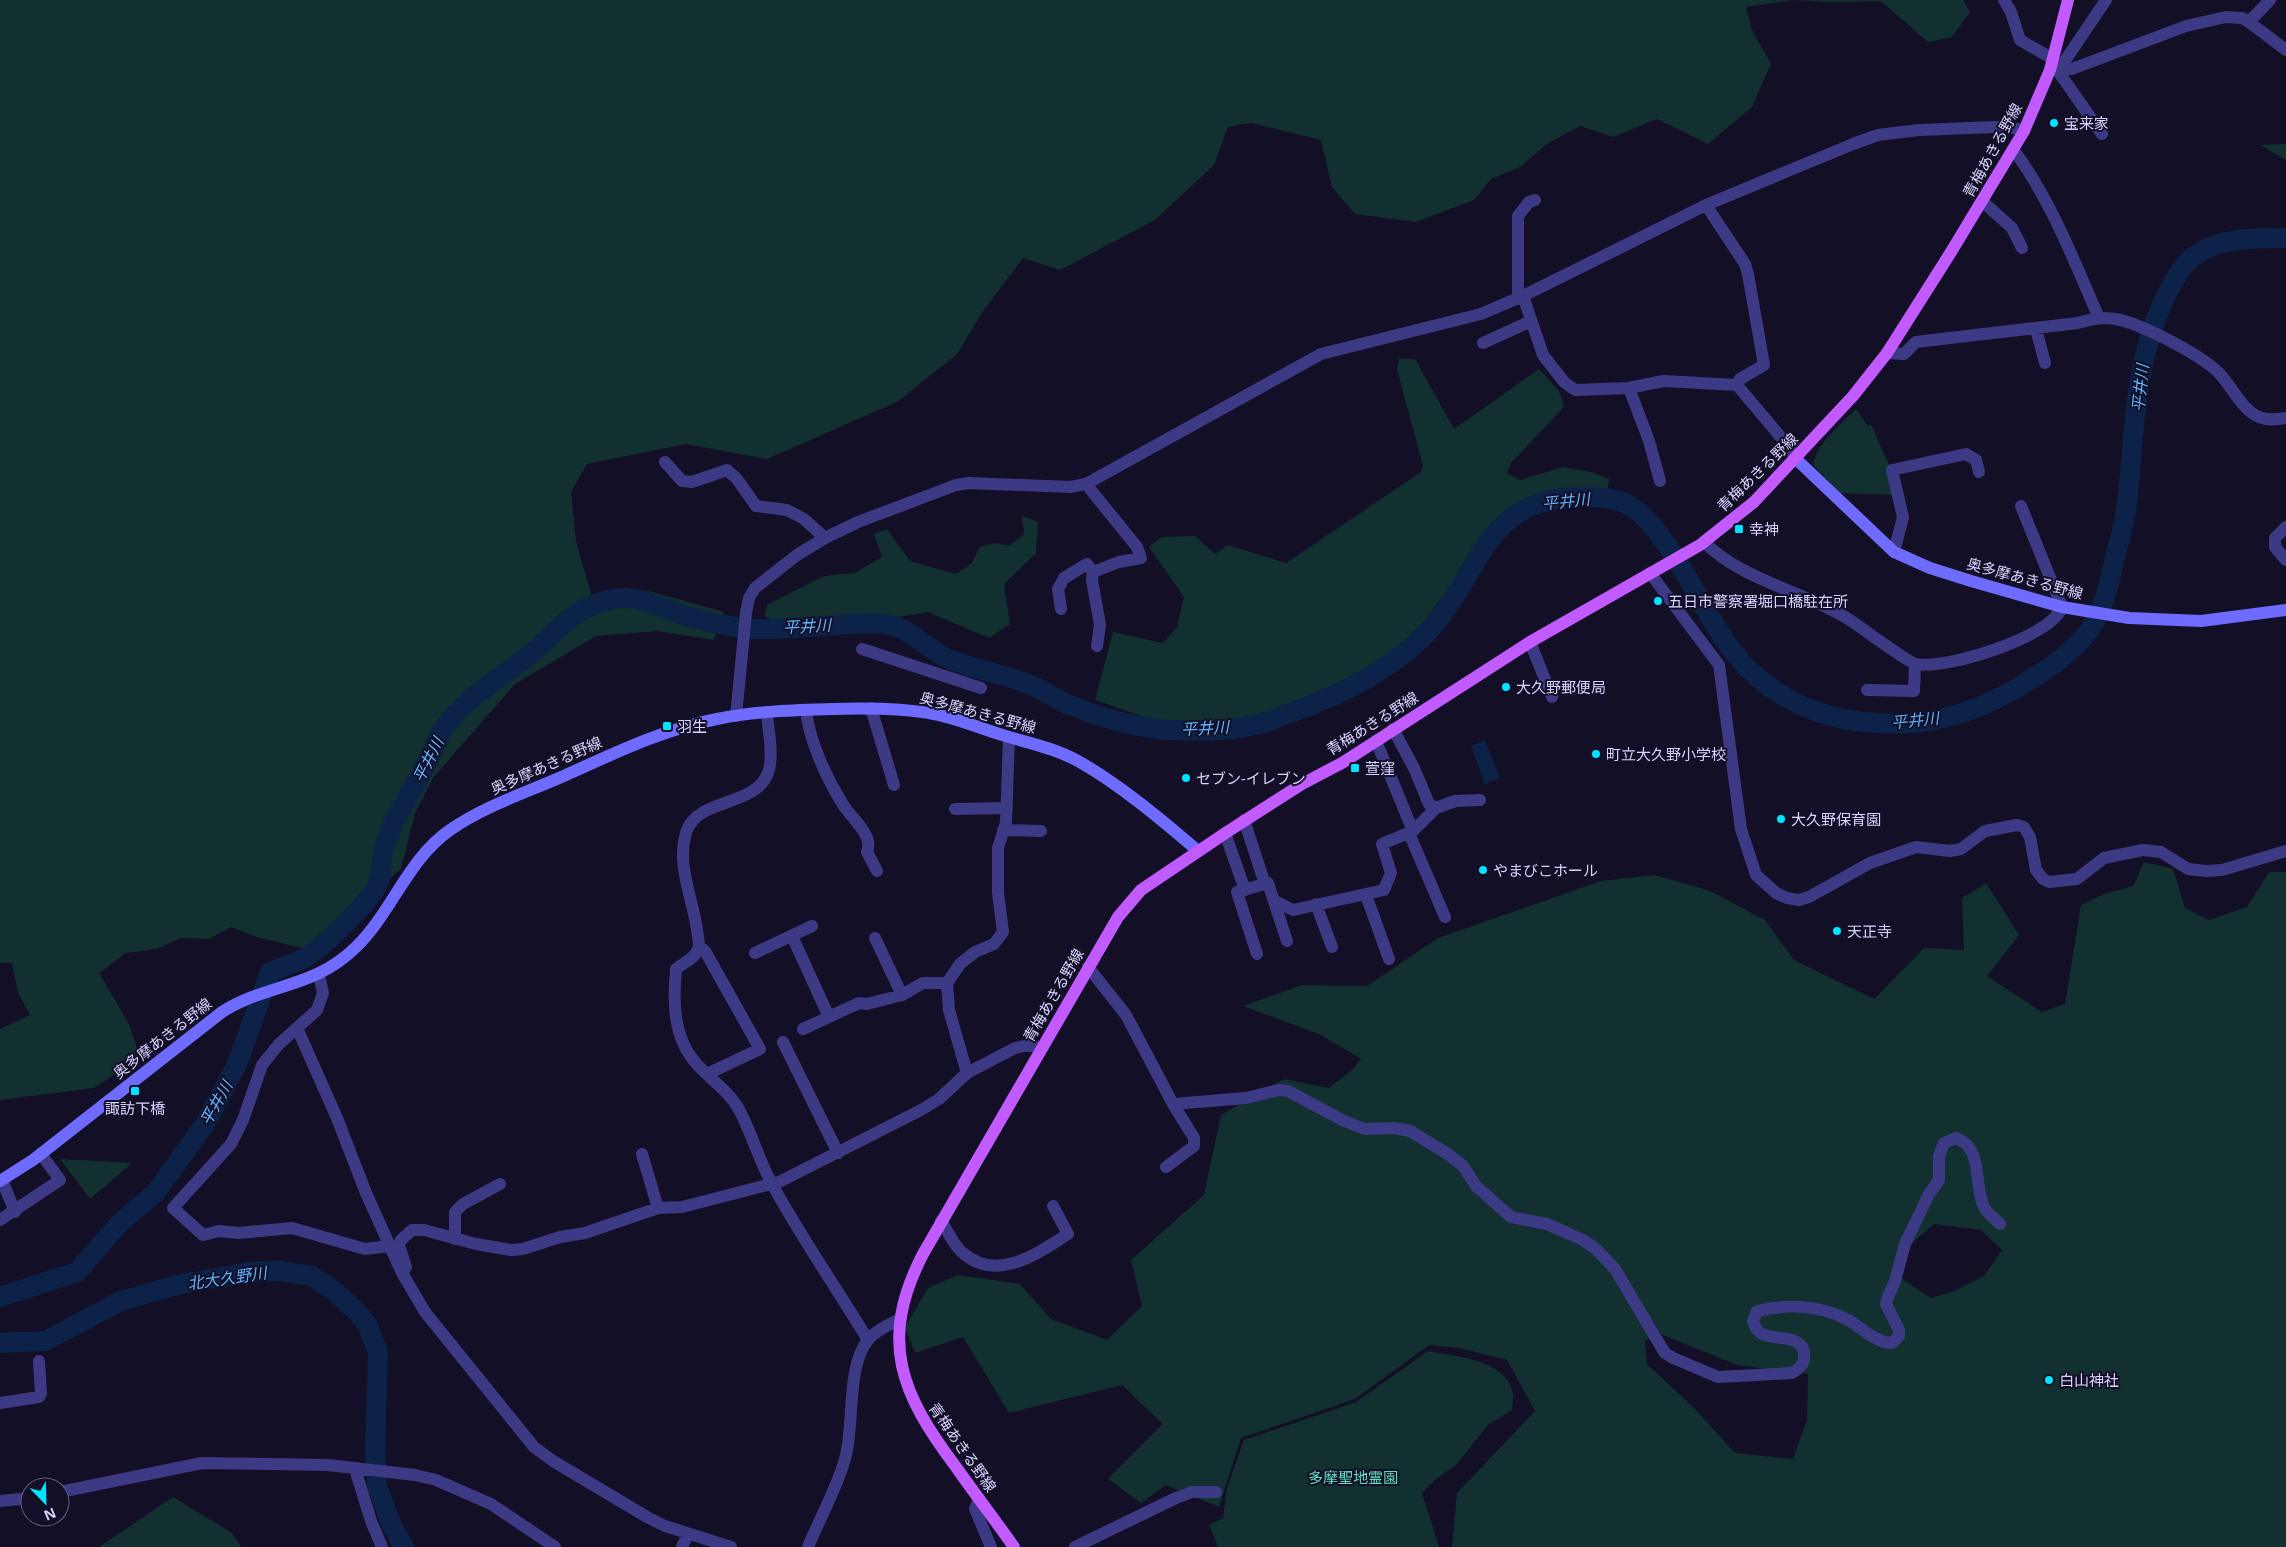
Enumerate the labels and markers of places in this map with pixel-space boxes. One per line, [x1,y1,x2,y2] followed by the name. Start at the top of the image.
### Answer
[2064,113,2109,133] place label: 宝来家
[2048,117,2060,129] marker: 宝来家
[1749,519,1779,539] place label: 幸神
[1733,523,1745,535] marker: 幸神
[1668,591,1848,611] place label: 五日市警察署堀口橋駐在所
[1652,595,1664,607] marker: 五日市警察署堀口橋駐在所
[1516,677,1606,697] place label: 大久野郵便局
[1500,681,1512,693] marker: 大久野郵便局
[677,716,707,736] place label: 羽生
[661,720,673,732] marker: 羽生
[1606,744,1726,764] place label: 町立大久野小学校
[1590,748,1602,760] marker: 町立大久野小学校
[1365,758,1395,778] place label: 萱窪
[1349,762,1361,774] marker: 萱窪
[1196,768,1306,788] place label: セブン-イレブン
[1180,772,1192,784] marker: セブン-イレブン
[1791,809,1881,829] place label: 大久野保育園
[1775,813,1787,825] marker: 大久野保育園
[1493,860,1598,880] place label: やまびこホール
[1477,864,1489,876] marker: やまびこホール
[1847,921,1892,941] place label: 天正寺
[1831,925,1843,937] marker: 天正寺
[129,1085,141,1097] marker: 諏訪下橋
[105,1098,165,1118] place label: 諏訪下橋
[2059,1370,2119,1390] place label: 白山神社
[2043,1374,2055,1386] marker: 白山神社

